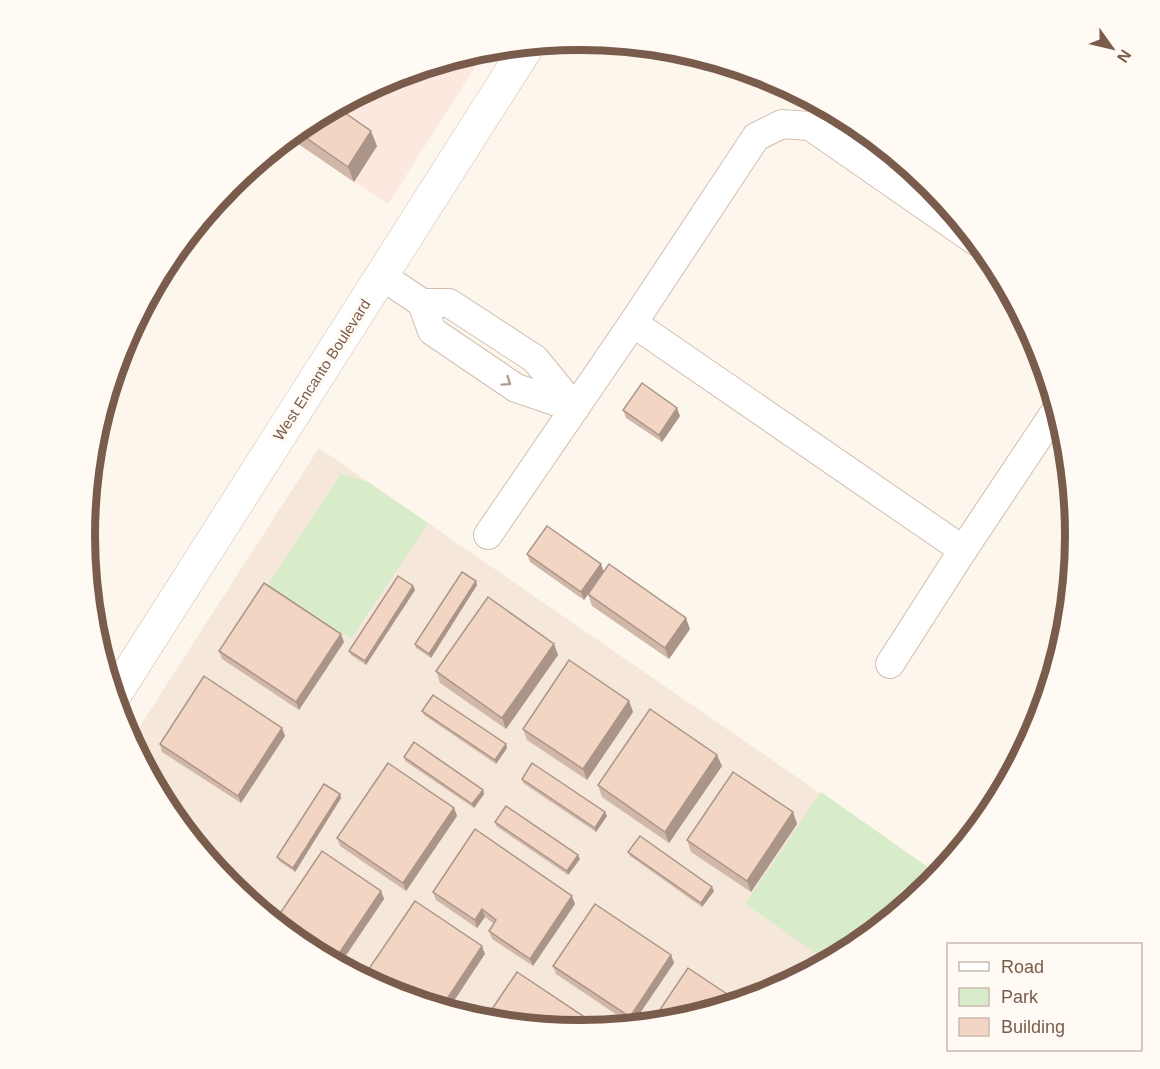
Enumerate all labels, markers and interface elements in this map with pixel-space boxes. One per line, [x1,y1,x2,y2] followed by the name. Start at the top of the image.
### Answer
[1082,18,1142,78] north arrow
[1114,47,1134,66] text: N
[270,296,374,443] street label: West Encanto Boulevard
[501,375,512,386] one-way arrow
[947,943,1142,1051] legend
[1001,957,1044,977] text: Road
[1001,987,1039,1007] text: Park
[1001,1017,1065,1037] text: Building

